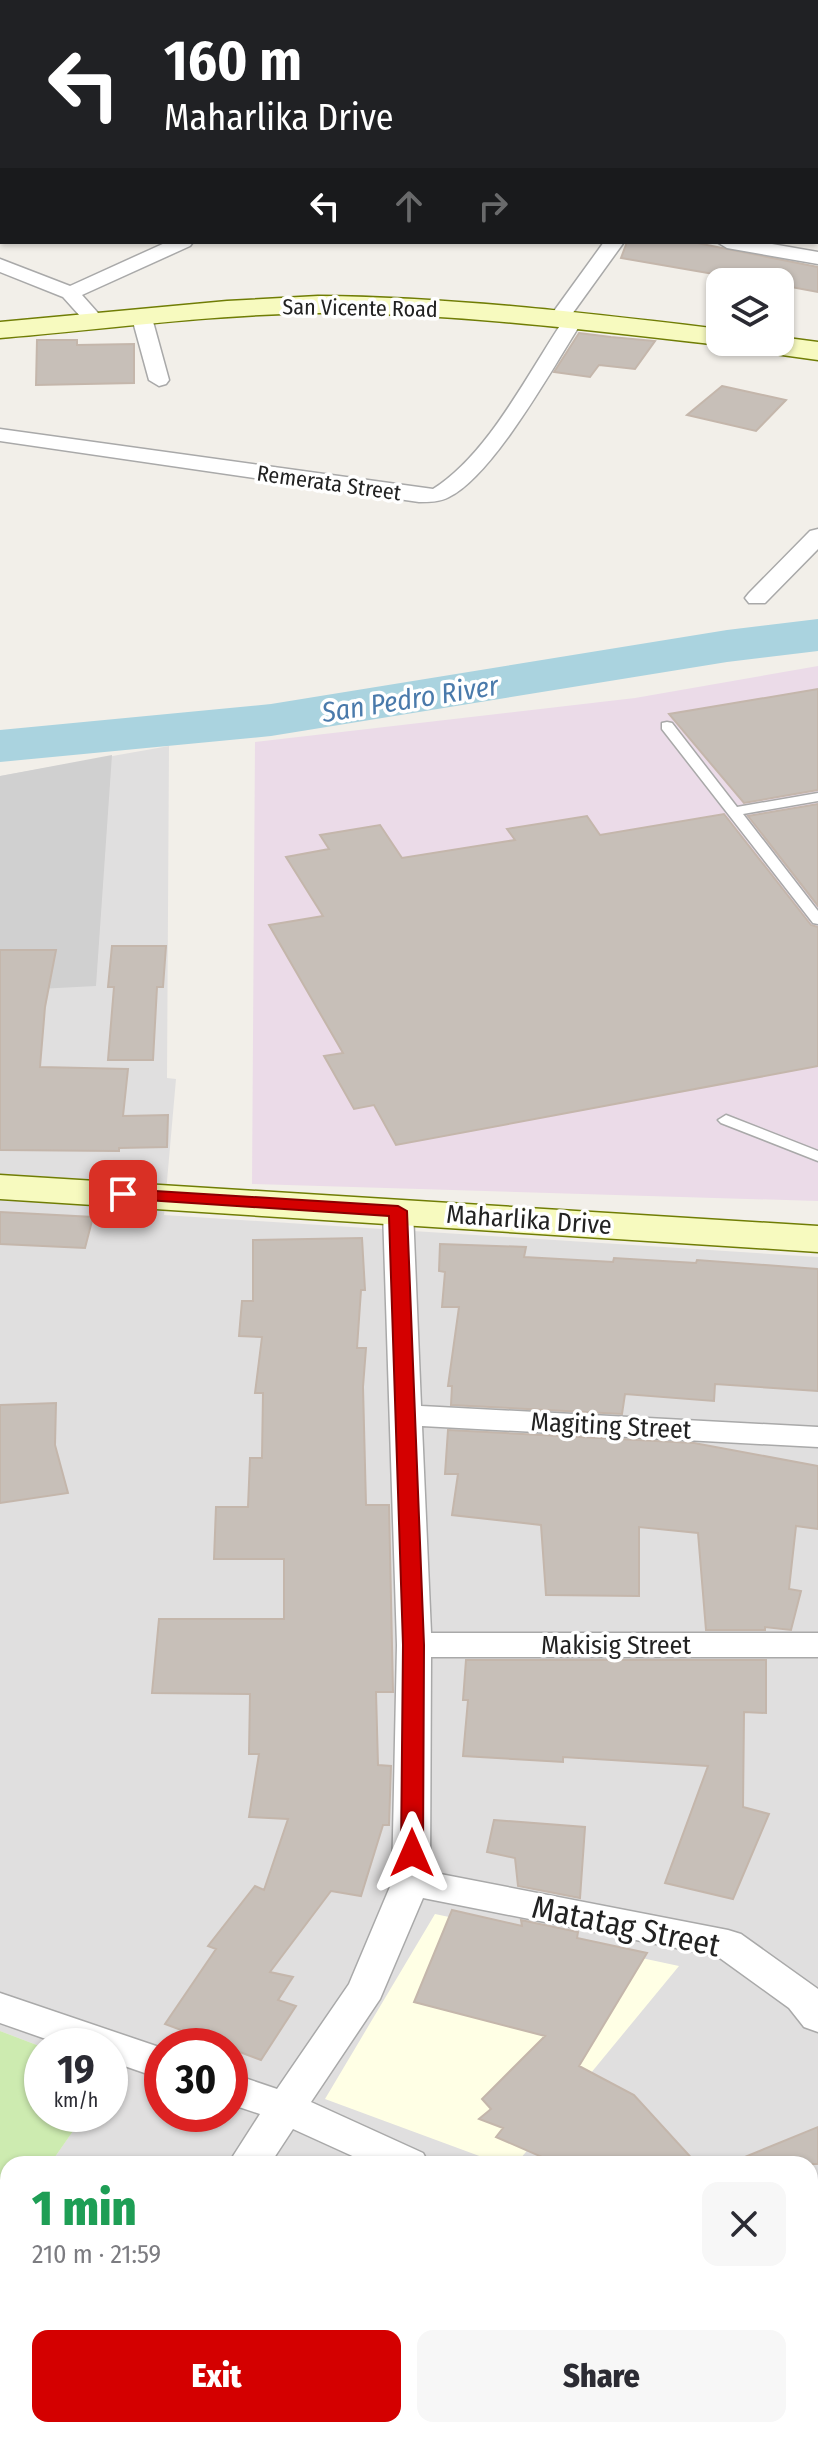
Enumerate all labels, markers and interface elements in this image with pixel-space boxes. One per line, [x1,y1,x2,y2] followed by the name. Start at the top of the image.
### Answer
[164,28,302,95] text: 160 m
[32,32,136,136] icon: left
[164,96,394,140] text: Maharlika Drive
[303,184,347,228] icon: left
[387,184,431,228] icon: ahead
[471,184,515,228] icon: right
[706,268,794,356] map controls
[706,268,794,356] button: layers
[282,293,438,323] street label: San Vicente Road
[255,460,404,507] street label: Remerata Street
[318,669,502,729] water label: San Pedro River
[89,1160,157,1228] pin
[101,1172,145,1216] icon: arrive
[445,1199,613,1241] street label: Maharlika Drive
[530,1406,693,1446] street label: Magiting Street
[541,1630,691,1661] street label: Makisig Street
[370,1811,454,1895] position arrow
[529,1888,724,1965] street label: Matatag Street
[144,2028,248,2132] speed limit sign: 30
[57,2046,95,2094] text: 19
[54,2088,98,2112] text: km/h
[32,2180,136,2238] text: 1 min
[702,2182,786,2266] button: close
[32,2239,161,2270] text: 210 m · 21:59
[32,2330,401,2422] button: Exit
[417,2330,786,2422] button: Share

